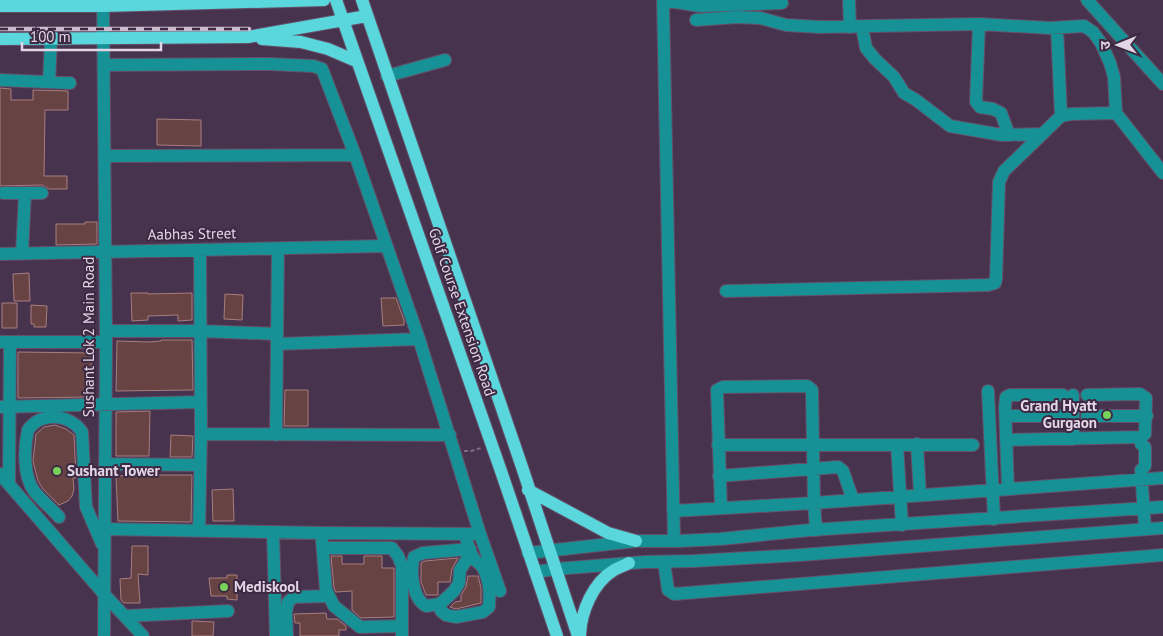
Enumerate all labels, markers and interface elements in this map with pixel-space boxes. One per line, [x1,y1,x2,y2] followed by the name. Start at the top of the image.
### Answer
[22,20,161,52] scale bar
[1093,20,1143,70] north arrow
[30,27,71,46] text: 100 m
[1096,40,1114,49] text: उ
[148,223,236,244] street label: Aabhas Street
[425,225,500,398] street label: Golf Course Extension Road
[79,257,98,417] street label: Sushant Lok 2 Main Road
[1020,396,1098,432] place label: Grand Hyatt Gurgaon
[1101,409,1113,421] marker: Grand Hyatt Gurgaon
[67,461,160,480] place label: Sushant Tower
[51,465,63,477] marker: Sushant Tower
[234,577,300,596] place label: Mediskool
[218,581,230,593] marker: Mediskool

